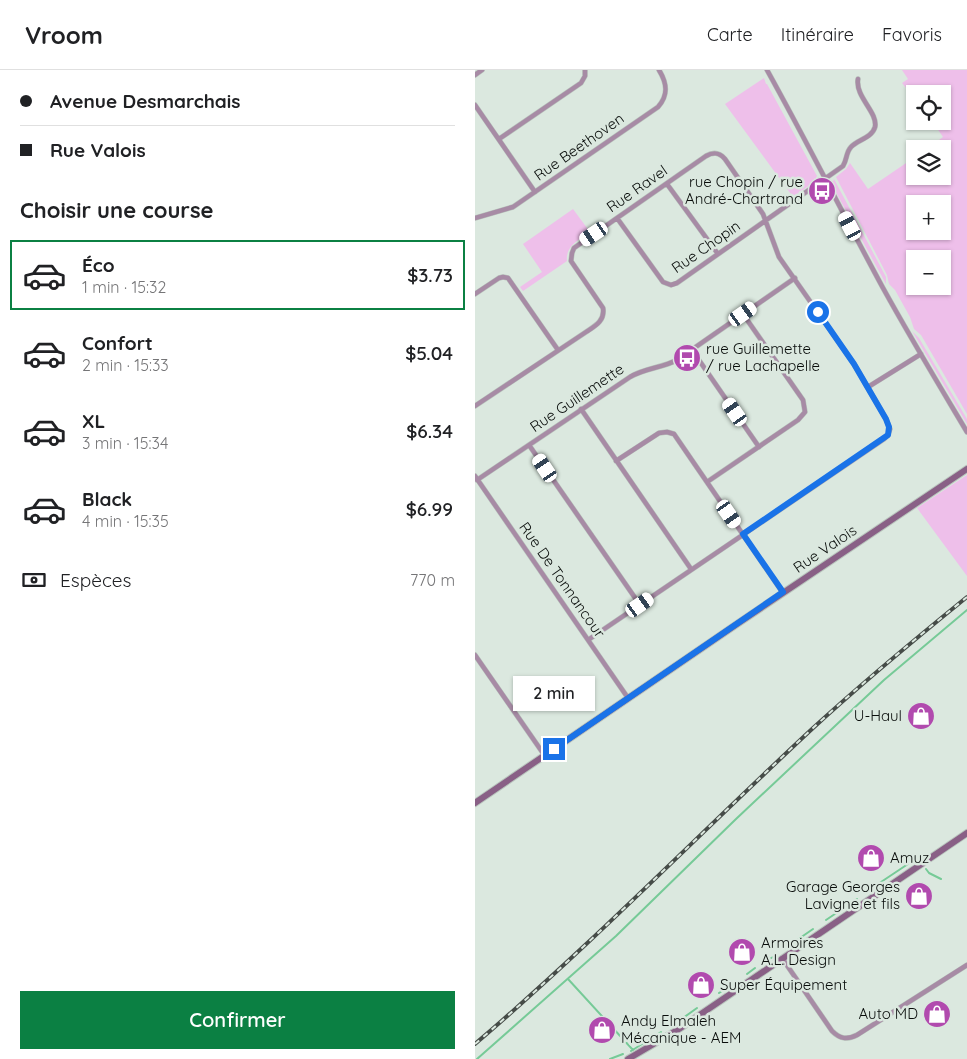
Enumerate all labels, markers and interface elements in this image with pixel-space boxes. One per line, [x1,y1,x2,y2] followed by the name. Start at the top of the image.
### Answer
[25,20,103,50] text: Vroom
[707,23,753,46] text: Carte
[781,23,854,46] text: Itinéraire
[882,23,942,46] text: Favoris
[906,85,951,295] map controls
[906,85,951,130] button: locate
[50,89,240,113] text: Avenue Desmarchais
[530,109,627,185] street label: Rue Beethoven
[50,138,146,162] text: Rue Valois
[906,140,951,185] button: layers
[603,161,671,216] street label: Rue Ravel
[685,172,803,208] place label: rue Chopin / rue André-Chartrand
[807,176,837,206] bus stop icon: rue Chopin / rue André-Chartrand
[906,195,951,240] button: +
[20,196,214,224] text: Choisir une course
[836,209,863,243] car
[668,216,744,277] street label: Rue Chopin
[577,219,610,249] car
[906,250,951,295] button: −
[22,253,67,298] icon: car
[82,253,115,277] text: Éco
[407,263,453,287] text: $3.73
[82,277,166,297] text: 1 min · 15:32
[726,299,759,329] car
[807,301,829,323] route start
[22,331,67,376] icon: car
[82,331,153,355] text: Confort
[706,339,820,375] place label: rue Guillemette / rue Lachapelle
[405,341,453,365] text: $5.04
[672,343,702,373] bus stop icon: rue Guillemette / rue Lachapelle
[82,355,169,375] text: 2 min · 15:33
[526,359,627,436] street label: Rue Guillemette
[720,395,749,429] car
[22,409,67,454] icon: car
[82,409,105,433] text: XL
[406,419,453,443] text: $6.34
[82,433,168,453] text: 3 min · 15:34
[530,451,559,485] car
[22,487,67,532] icon: car
[82,487,132,511] text: Black
[406,497,453,521] text: $6.99
[714,497,743,531] car
[82,511,169,531] text: 4 min · 15:35
[515,518,610,641] street label: Rue De Tonnancour
[789,520,860,577] street label: Rue Valois
[20,566,48,594] icon: cash
[60,568,131,592] text: Espèces
[410,570,455,590] text: 770 m
[623,590,656,620] car
[513,676,595,712] callout: 2 min
[533,683,575,703] text: 2 min
[906,701,936,731] shop icon: U-Haul
[854,706,902,725] place label: U-Haul
[543,738,565,760] route end
[856,843,886,873] shop icon: Amuz
[890,848,929,867] place label: Amuz
[786,877,900,913] place label: Garage Georges Lavigne et fils
[904,881,934,911] shop icon: Garage Georges Lavigne et fils
[761,933,836,969] place label: Armoires A.L. Design
[727,937,757,967] shop icon: Armoires A.L. Design
[686,970,716,1000] shop icon: Super Équipement
[720,975,847,994] place label: Super Équipement
[20,991,455,1049] button: Confirmer
[922,999,952,1029] shop icon: Auto MD
[859,1004,918,1023] place label: Auto MD
[621,1011,741,1047] place label: Andy Elmaleh Mécanique - AEM
[587,1015,617,1045] shop icon: Andy Elmaleh Mécanique - AEM

